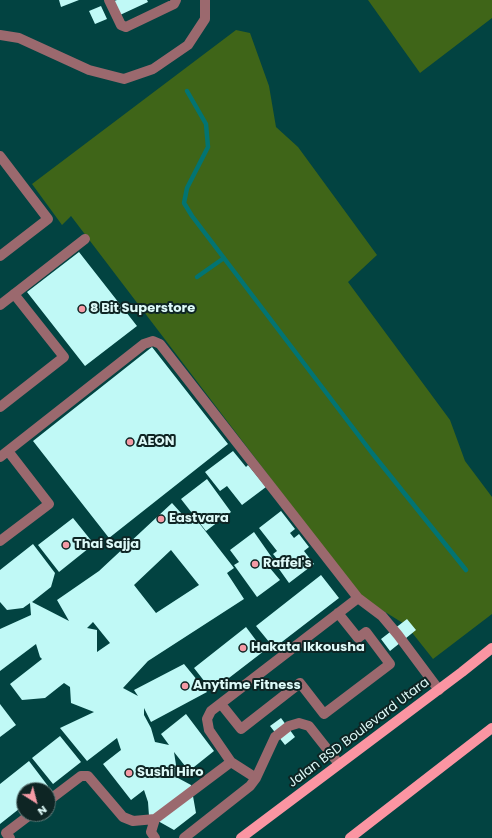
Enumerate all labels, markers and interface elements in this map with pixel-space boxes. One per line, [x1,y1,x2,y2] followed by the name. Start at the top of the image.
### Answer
[90,301,195,317] place label: 8 Bit Superstore
[77,304,87,314] marker: 8 Bit Superstore
[138,434,175,450] place label: AEON
[125,437,135,447] marker: AEON
[169,511,229,527] place label: Eastvara
[156,514,166,524] marker: Eastvara
[74,537,139,553] place label: Thai Sajja
[61,540,71,550] marker: Thai Sajja
[263,556,312,572] place label: Raffel's
[250,559,260,569] marker: Raffel's
[251,640,365,656] place label: Hakata Ikkousha
[238,643,248,653] marker: Hakata Ikkousha
[285,675,433,791] street label: Jalan BSD Boulevard Utara
[193,678,301,694] place label: Anytime Fitness
[180,681,190,691] marker: Anytime Fitness
[137,765,204,781] place label: Sushi Hiro
[124,768,134,778] marker: Sushi Hiro
[16,782,56,822] north arrow
[34,802,51,820] text: N

